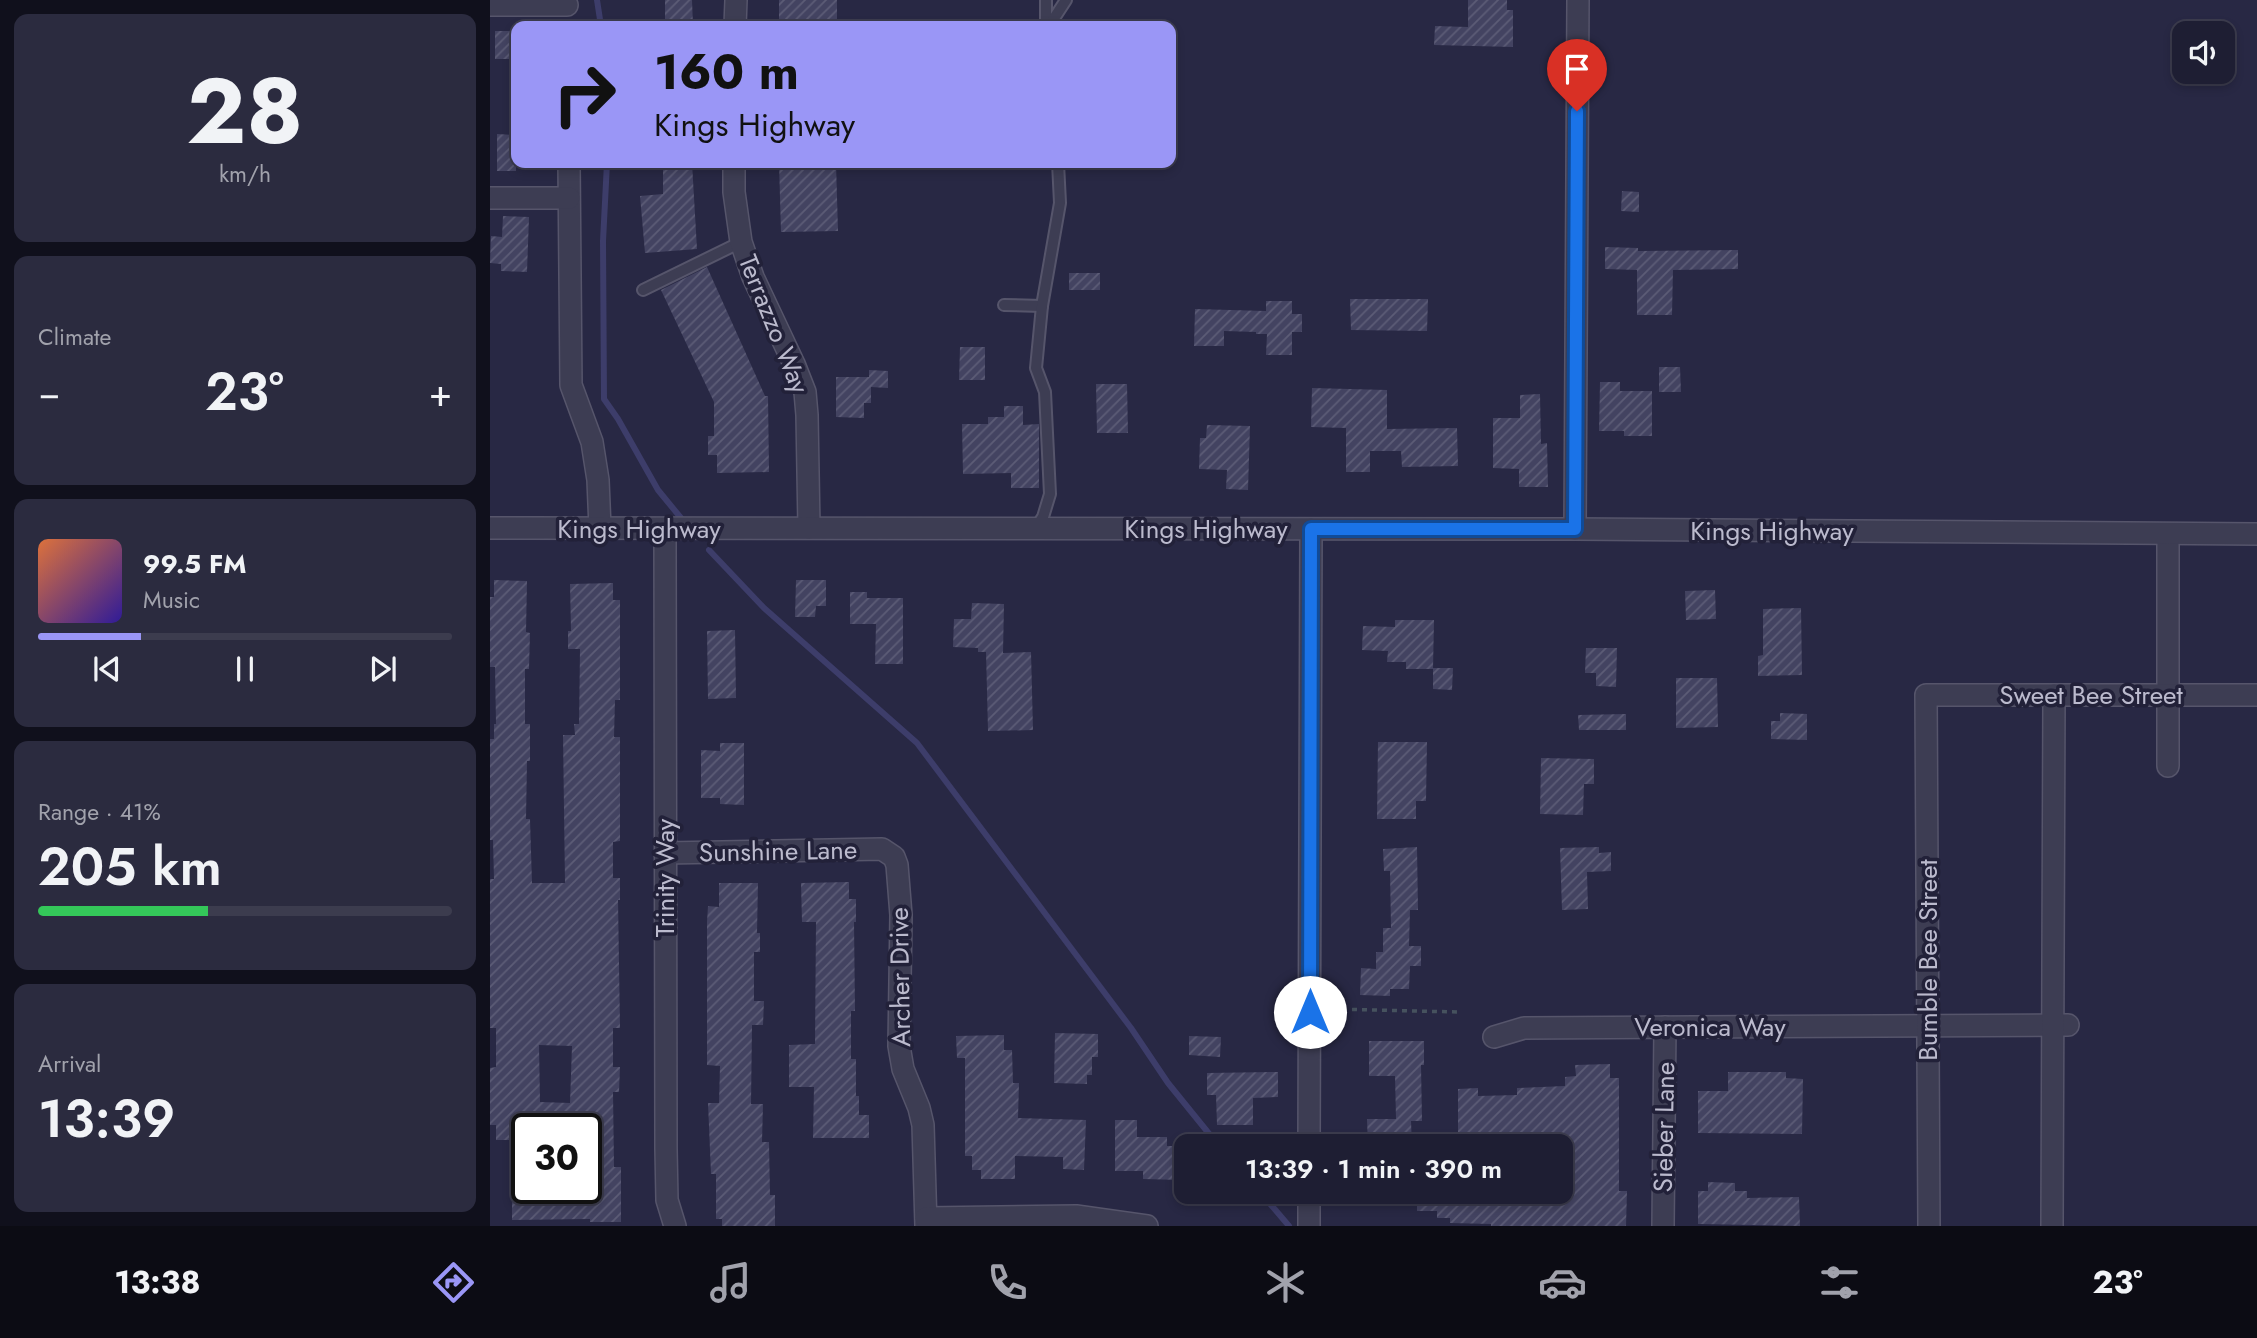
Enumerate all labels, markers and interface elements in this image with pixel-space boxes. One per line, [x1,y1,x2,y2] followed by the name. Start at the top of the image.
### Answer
[2172,21,2235,84] map controls
[2172,21,2235,84] button: sound
[654,37,799,107] text: 160 m
[1547,39,1607,111] pin
[187,46,303,177] text: 28
[539,49,630,140] icon: right
[1558,50,1596,88] icon: arrive
[654,102,855,148] text: Kings Highway
[219,157,271,191] text: km/h
[729,249,819,400] street label: Terrazzo Way
[38,320,111,354] text: Climate
[205,354,284,430] text: 23°
[38,365,60,420] text: −
[429,365,452,420] text: +
[557,510,721,548] street label: Kings Highway
[1124,510,1288,548] street label: Kings Highway
[1690,512,1854,550] street label: Kings Highway
[143,545,246,583] text: 99.5 FM
[143,583,200,617] text: Music
[88,650,126,688] icon: previous
[226,650,264,688] icon: pause
[364,650,402,688] icon: next
[1999,676,2184,714] street label: Sweet Bee Street
[38,795,161,829] text: Range · 41%
[646,818,684,937] street label: Trinity Way
[38,829,222,905] text: 205 km
[698,831,858,871] street label: Sunshine Lane
[1909,858,1947,1061] street label: Bumble Bee Street
[880,907,920,1047] street label: Archer Drive
[1273,975,1347,1049] position arrow
[1634,1008,1786,1046] street label: Veronica Way
[38,1047,101,1081] text: Arrival
[1644,1061,1684,1193] street label: Sieber Lane
[38,1081,175,1157] text: 13:39
[511,1113,602,1204] speed limit sign: 30
[1245,1150,1502,1188] text: 13:39 · 1 min · 390 m
[429,1258,478,1307] icon: directions
[706,1258,755,1307] icon: music
[983,1258,1032,1307] icon: phone
[1261,1258,1310,1307] icon: climate
[1538,1258,1587,1307] icon: car
[1815,1258,1864,1307] icon: filters
[114,1259,201,1305] text: 13:38
[2092,1259,2143,1305] text: 23°

